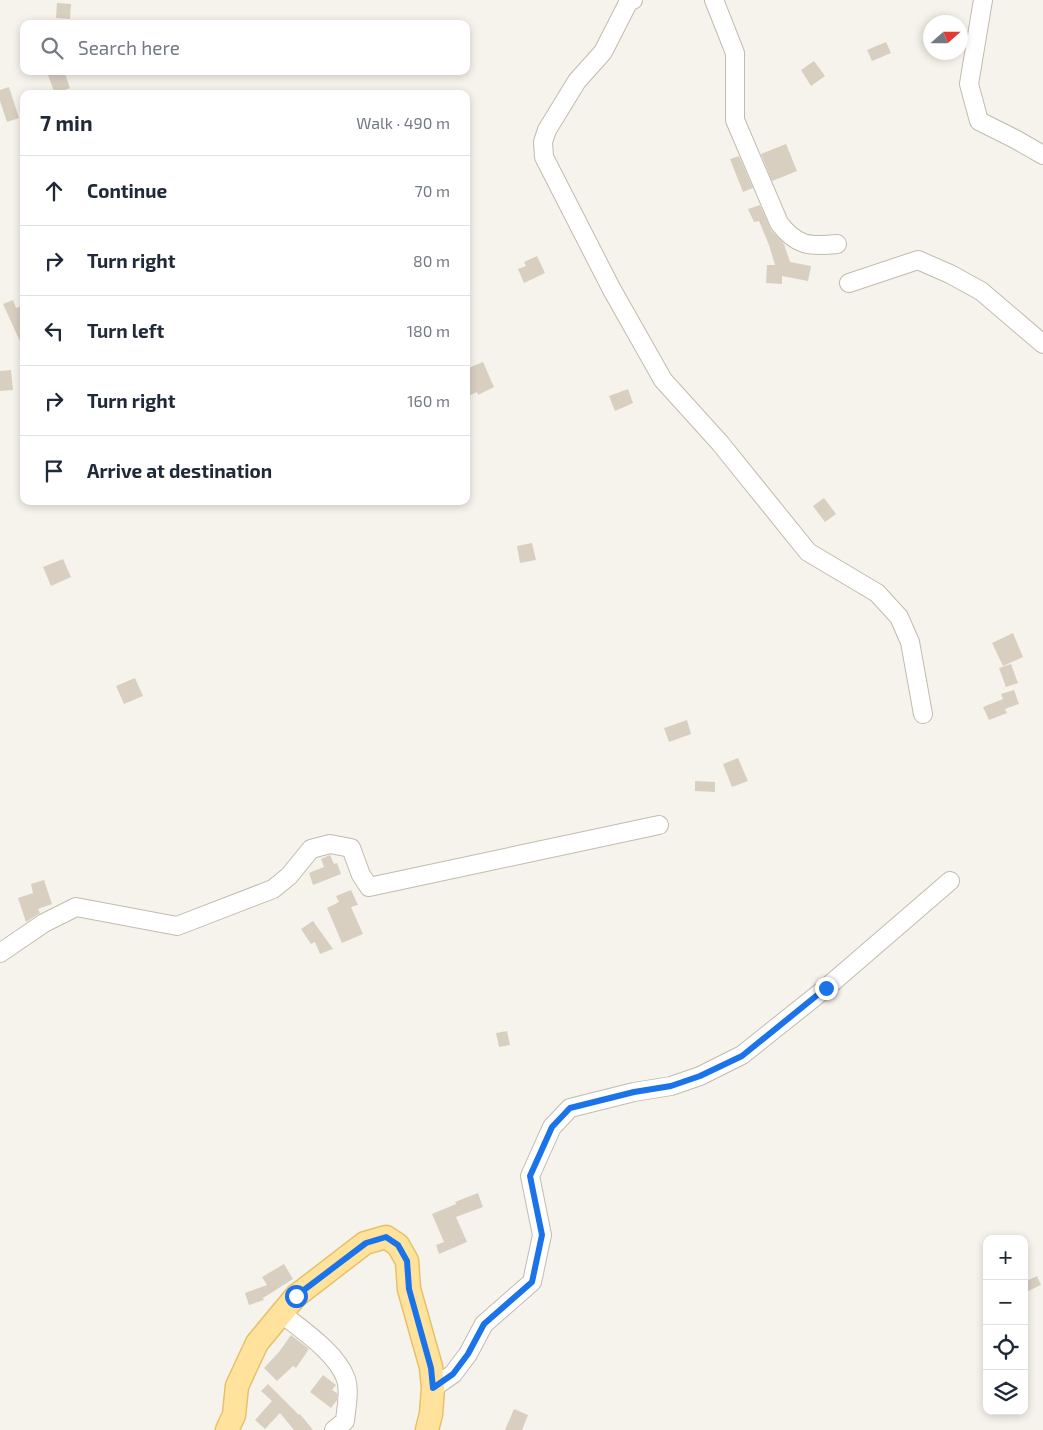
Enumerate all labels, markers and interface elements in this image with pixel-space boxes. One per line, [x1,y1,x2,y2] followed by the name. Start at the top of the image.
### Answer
[923,15,968,60] north arrow
[20,20,470,75] search box
[38,34,66,62] icon: search
[78,36,180,59] text: Search here
[40,110,93,135] text: 7 min
[356,113,450,132] text: Walk · 490 m
[40,177,68,205] icon: ahead
[87,179,167,202] text: Continue
[415,181,450,200] text: 70 m
[40,247,68,275] icon: right
[87,249,175,272] text: Turn right
[413,251,450,270] text: 80 m
[40,317,68,345] icon: left
[87,319,164,342] text: Turn left
[407,321,450,340] text: 180 m
[40,387,68,415] icon: right
[87,389,175,412] text: Turn right
[407,391,450,410] text: 160 m
[40,457,68,485] icon: arrive
[87,459,272,482] text: Arrive at destination
[815,977,838,1000] route end
[983,1235,1028,1415] map controls
[983,1235,1028,1280] button: +
[983,1280,1028,1325] button: −
[285,1285,308,1308] route start
[983,1325,1028,1370] button: locate
[983,1370,1028,1415] button: layers

